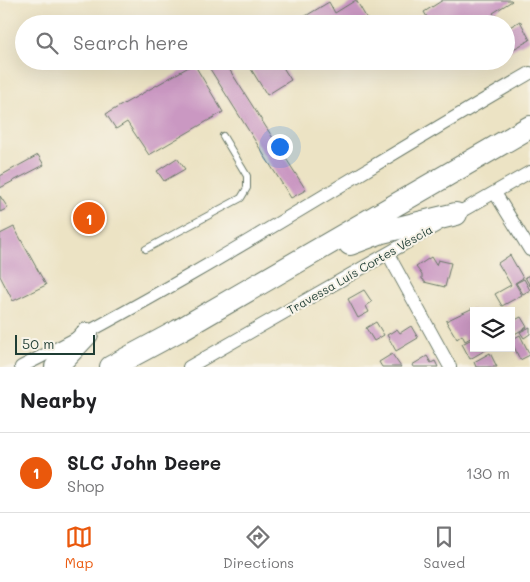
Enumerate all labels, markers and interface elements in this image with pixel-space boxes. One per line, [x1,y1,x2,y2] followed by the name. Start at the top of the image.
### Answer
[15,15,515,70] search box
[33,29,61,57] icon: search
[73,30,189,55] text: Search here
[267,134,293,160] your location
[73,199,105,237] pin: 1
[284,221,435,318] street label: Travessa Luís Cortes Véscia
[470,307,515,352] map controls
[470,307,515,352] button: layers
[15,332,95,355] scale bar
[22,334,54,353] text: 50 m
[20,386,97,413] text: Nearby
[67,450,221,475] text: SLC John Deere
[32,462,40,483] text: 1
[466,462,510,483] text: 130 m
[67,475,104,496] text: Shop
[65,523,93,572] tab: Map
[223,523,294,572] tab: Directions
[424,523,465,572] tab: Saved

